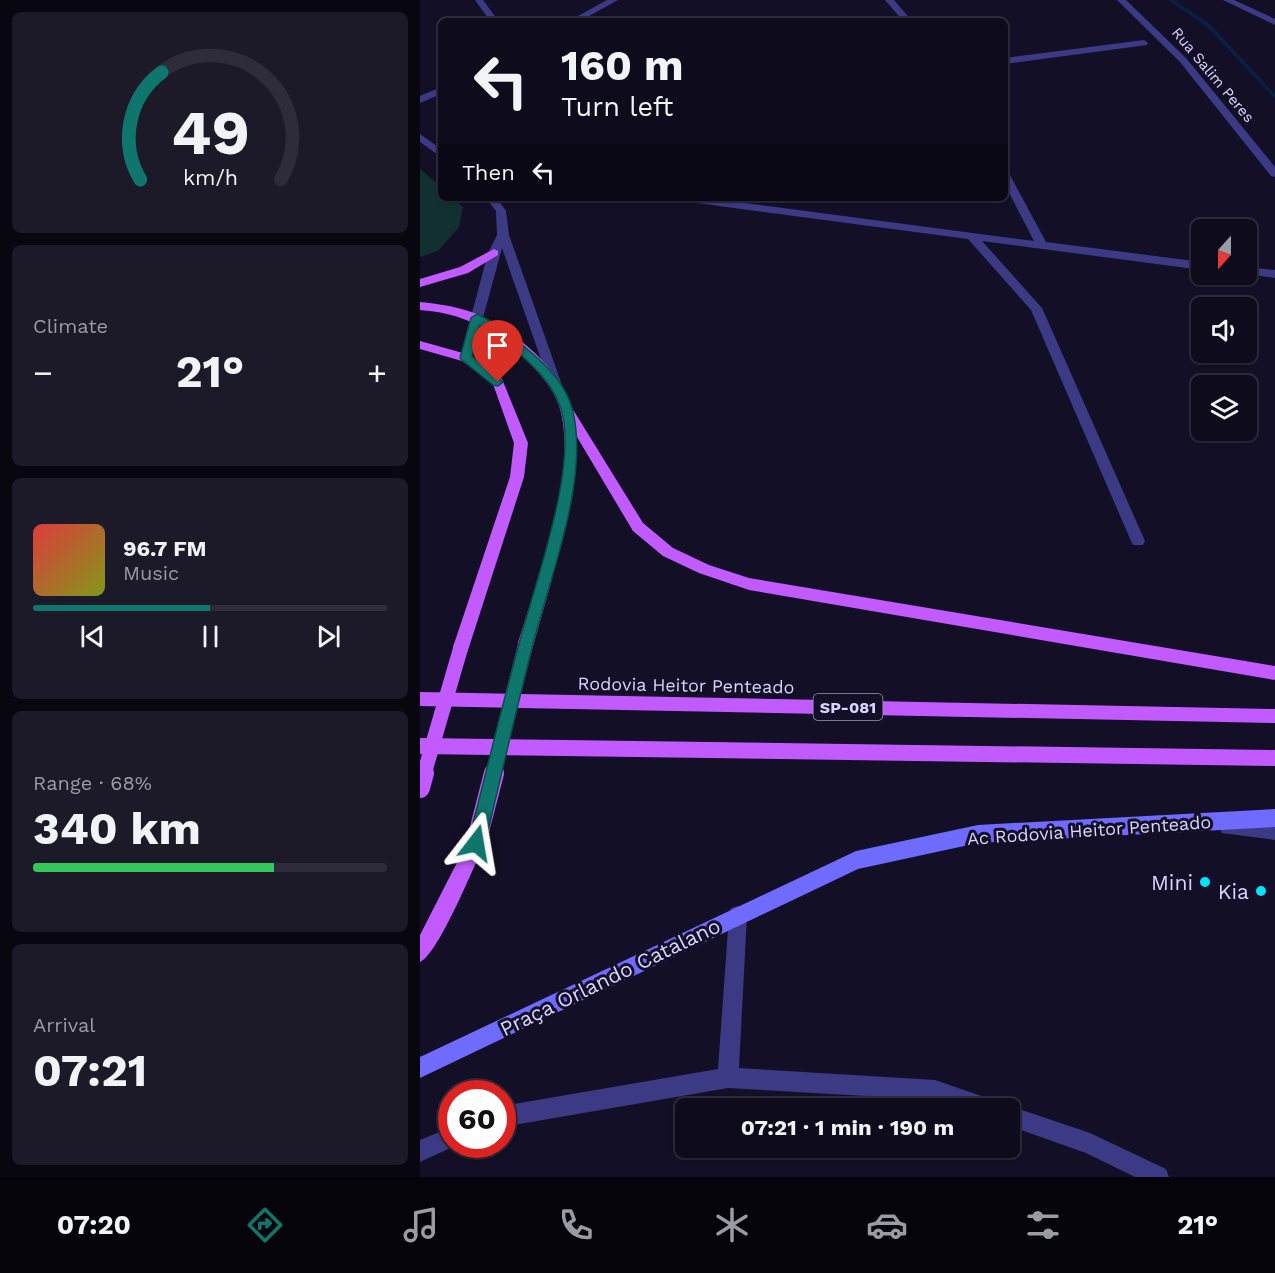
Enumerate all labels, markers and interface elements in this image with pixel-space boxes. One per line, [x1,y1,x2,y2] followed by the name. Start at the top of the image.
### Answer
[1168,24,1258,126] street label: Rua Salim Peres
[561,41,684,90] text: 160 m
[462,42,540,120] icon: left
[561,91,673,123] text: Turn left
[171,96,249,169] text: 49
[527,156,560,189] icon: left
[462,160,515,185] text: Then
[182,165,238,190] text: km/h
[1191,219,1257,285] north arrow
[1191,219,1257,441] map controls
[1191,297,1257,363] button: sound
[33,314,108,338] text: Climate
[472,320,523,382] pin
[481,329,514,362] icon: arrive
[176,345,244,398] text: 21°
[33,353,53,392] text: −
[367,353,387,392] text: +
[1191,375,1257,441] button: layers
[123,536,207,561] text: 96.7 FM
[123,561,179,585] text: Music
[76,620,109,653] icon: previous
[194,620,227,653] icon: pause
[312,620,345,653] icon: next
[577,673,795,697] street label: Rodovia Heitor Penteado
[814,694,882,720] road number: SP-081
[33,771,152,795] text: Range · 68%
[33,802,201,855] text: 340 km
[444,811,508,875] position arrow
[966,811,1212,849] street label: Ac Rodovia Heitor Penteado
[1151,870,1193,895] place label: Mini
[1198,875,1212,889] marker: Mini
[1218,879,1249,904] place label: Kia
[1254,884,1268,898] marker: Kia
[496,913,724,1041] street label: Praça Orlando Catalano
[33,1013,95,1037] text: Arrival
[33,1044,147,1097] text: 07:21
[438,1080,516,1158] speed limit sign: 60
[741,1115,954,1140] text: 07:21 · 1 min · 190 m
[244,1204,286,1246] icon: directions
[400,1204,442,1246] icon: music
[555,1204,597,1246] icon: phone
[711,1204,753,1246] icon: climate
[866,1204,908,1246] icon: car
[1022,1204,1064,1246] icon: filters
[57,1209,131,1241] text: 07:20
[1177,1209,1218,1241] text: 21°

